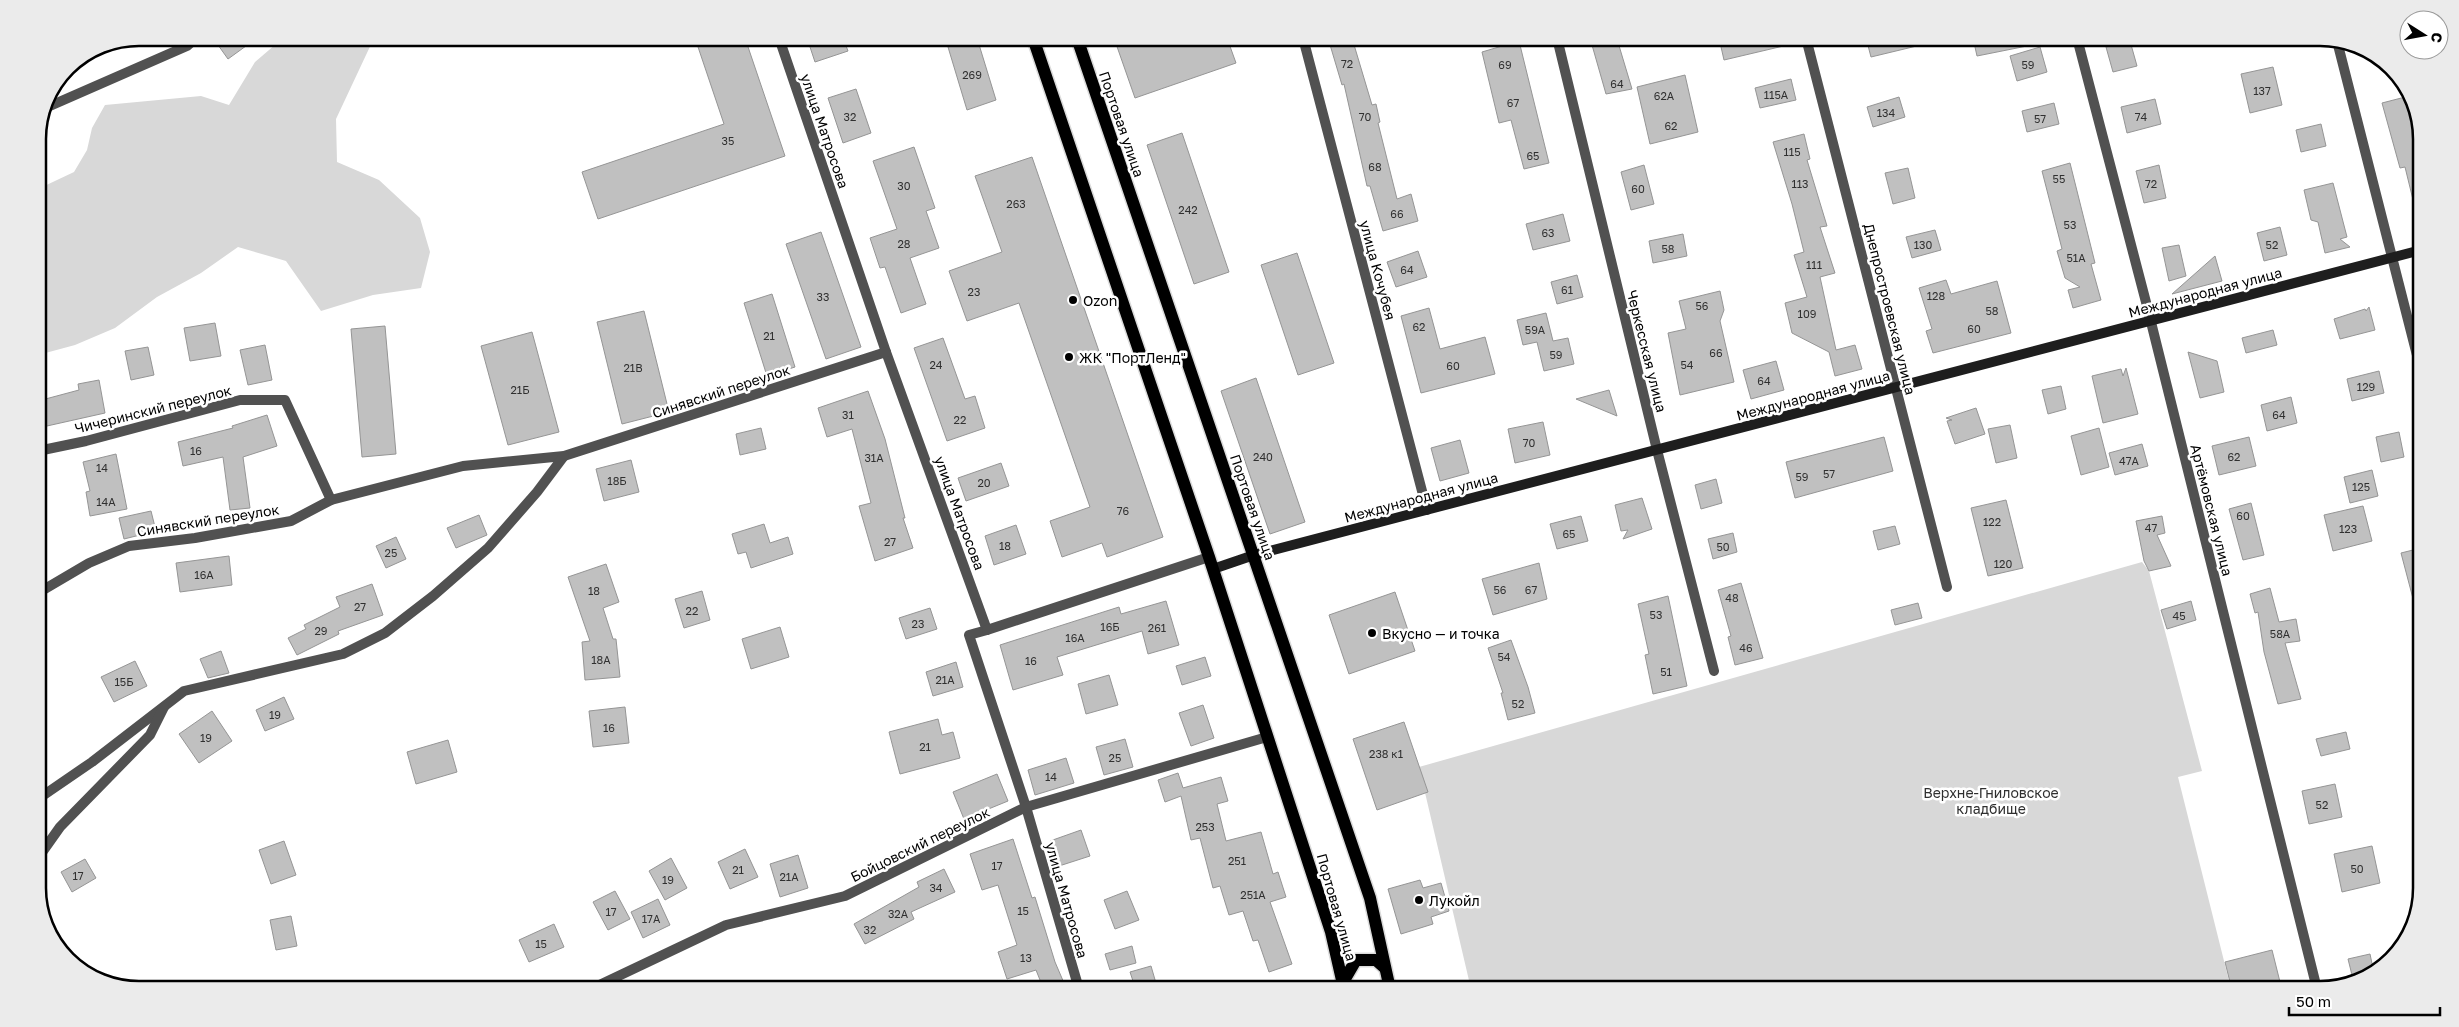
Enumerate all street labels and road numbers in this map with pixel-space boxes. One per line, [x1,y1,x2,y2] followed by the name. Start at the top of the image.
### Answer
[1096,69,1148,179] street label: Портовая улица
[797,71,853,191] street label: улица Матросова
[1357,218,1399,322] street label: улица Кочубея
[1860,222,1920,396] street label: Днепростроевская улица
[2126,263,2284,321] street label: Международная улица
[1624,288,1670,414] street label: Черкесская улица
[650,361,792,421] street label: Синявский переулок
[1734,366,1892,424] street label: Международная улица
[73,381,233,437] street label: Чичеринский переулок
[2187,442,2237,578] street label: Артёмовская улица
[1227,452,1279,562] street label: Портовая улица
[931,454,989,572] street label: улица Матросова
[1342,468,1500,526] street label: Международная улица
[136,500,280,540] street label: Синявский переулок
[848,803,992,885] street label: Бойцовский переулок
[1042,840,1092,960] street label: улица Матросова
[1314,851,1360,963] street label: Портовая улица

